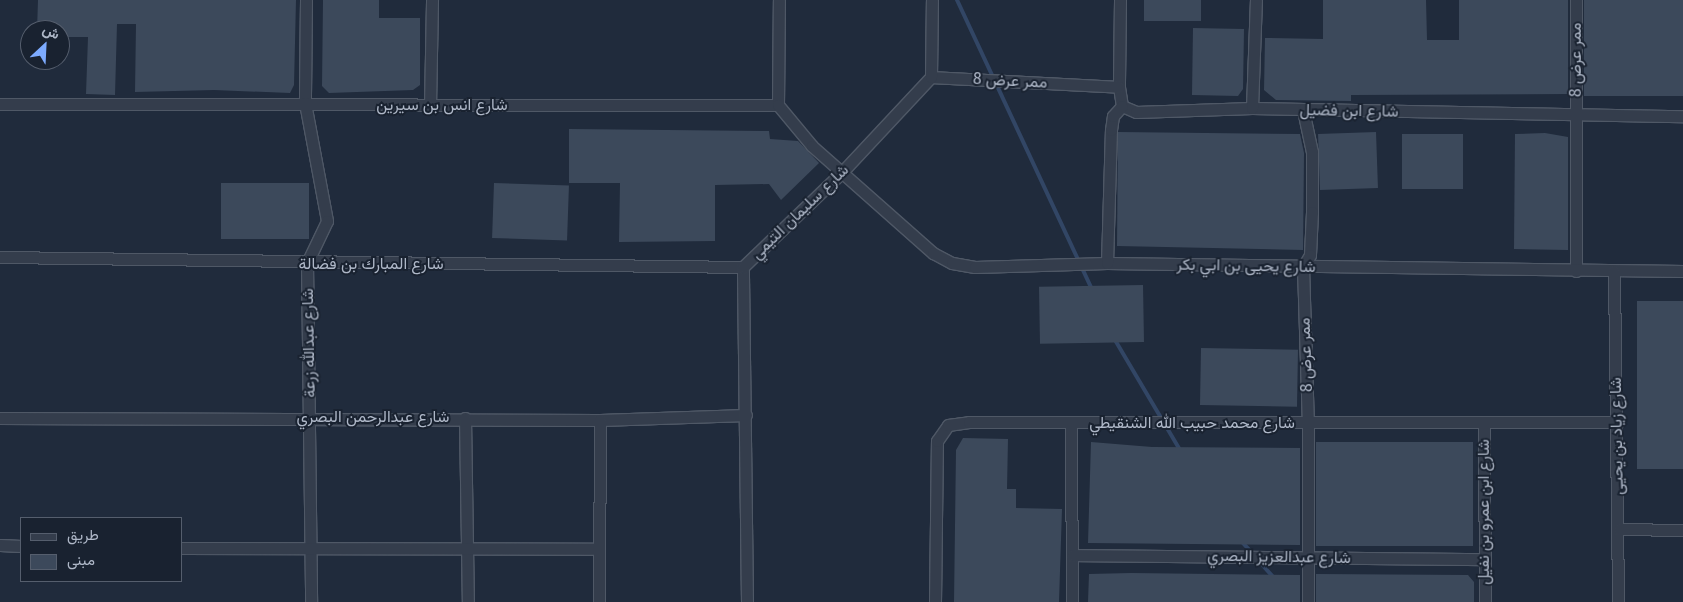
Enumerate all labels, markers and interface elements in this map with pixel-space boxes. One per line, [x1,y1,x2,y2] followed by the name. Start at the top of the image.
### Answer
[20,20,70,70] north arrow
[40,21,62,43] text: ش
[1566,23,1586,97] street label: ممر عرض 8
[972,69,1048,93] street label: ممر عرض 8
[376,95,508,115] street label: شارع انس بن سيرين
[1299,101,1399,121] street label: شارع ابن فضيل
[747,161,853,263] street label: شارع سليمان التيمي
[298,254,444,274] street label: شارع المبارك بن فضالة
[1176,255,1316,277] street label: شارع يحيى بن ابي بكر
[298,288,320,398] street label: شارع عبدالله زرعة
[1295,317,1317,393] street label: ممر عرض 8
[1606,377,1628,495] street label: شارع زياد بن يحيى
[297,407,449,427] street label: شارع عبدالرحمن البصري
[1089,413,1295,433] street label: شارع محمد حبيب الله الشنقيطي
[1474,439,1494,585] street label: شارع ابن عمرو بن نفيل
[20,517,182,582] legend
[67,526,99,544] text: طريق
[1207,546,1351,568] street label: شارع عبدالعزيز البصري
[67,551,95,569] text: مبنى

